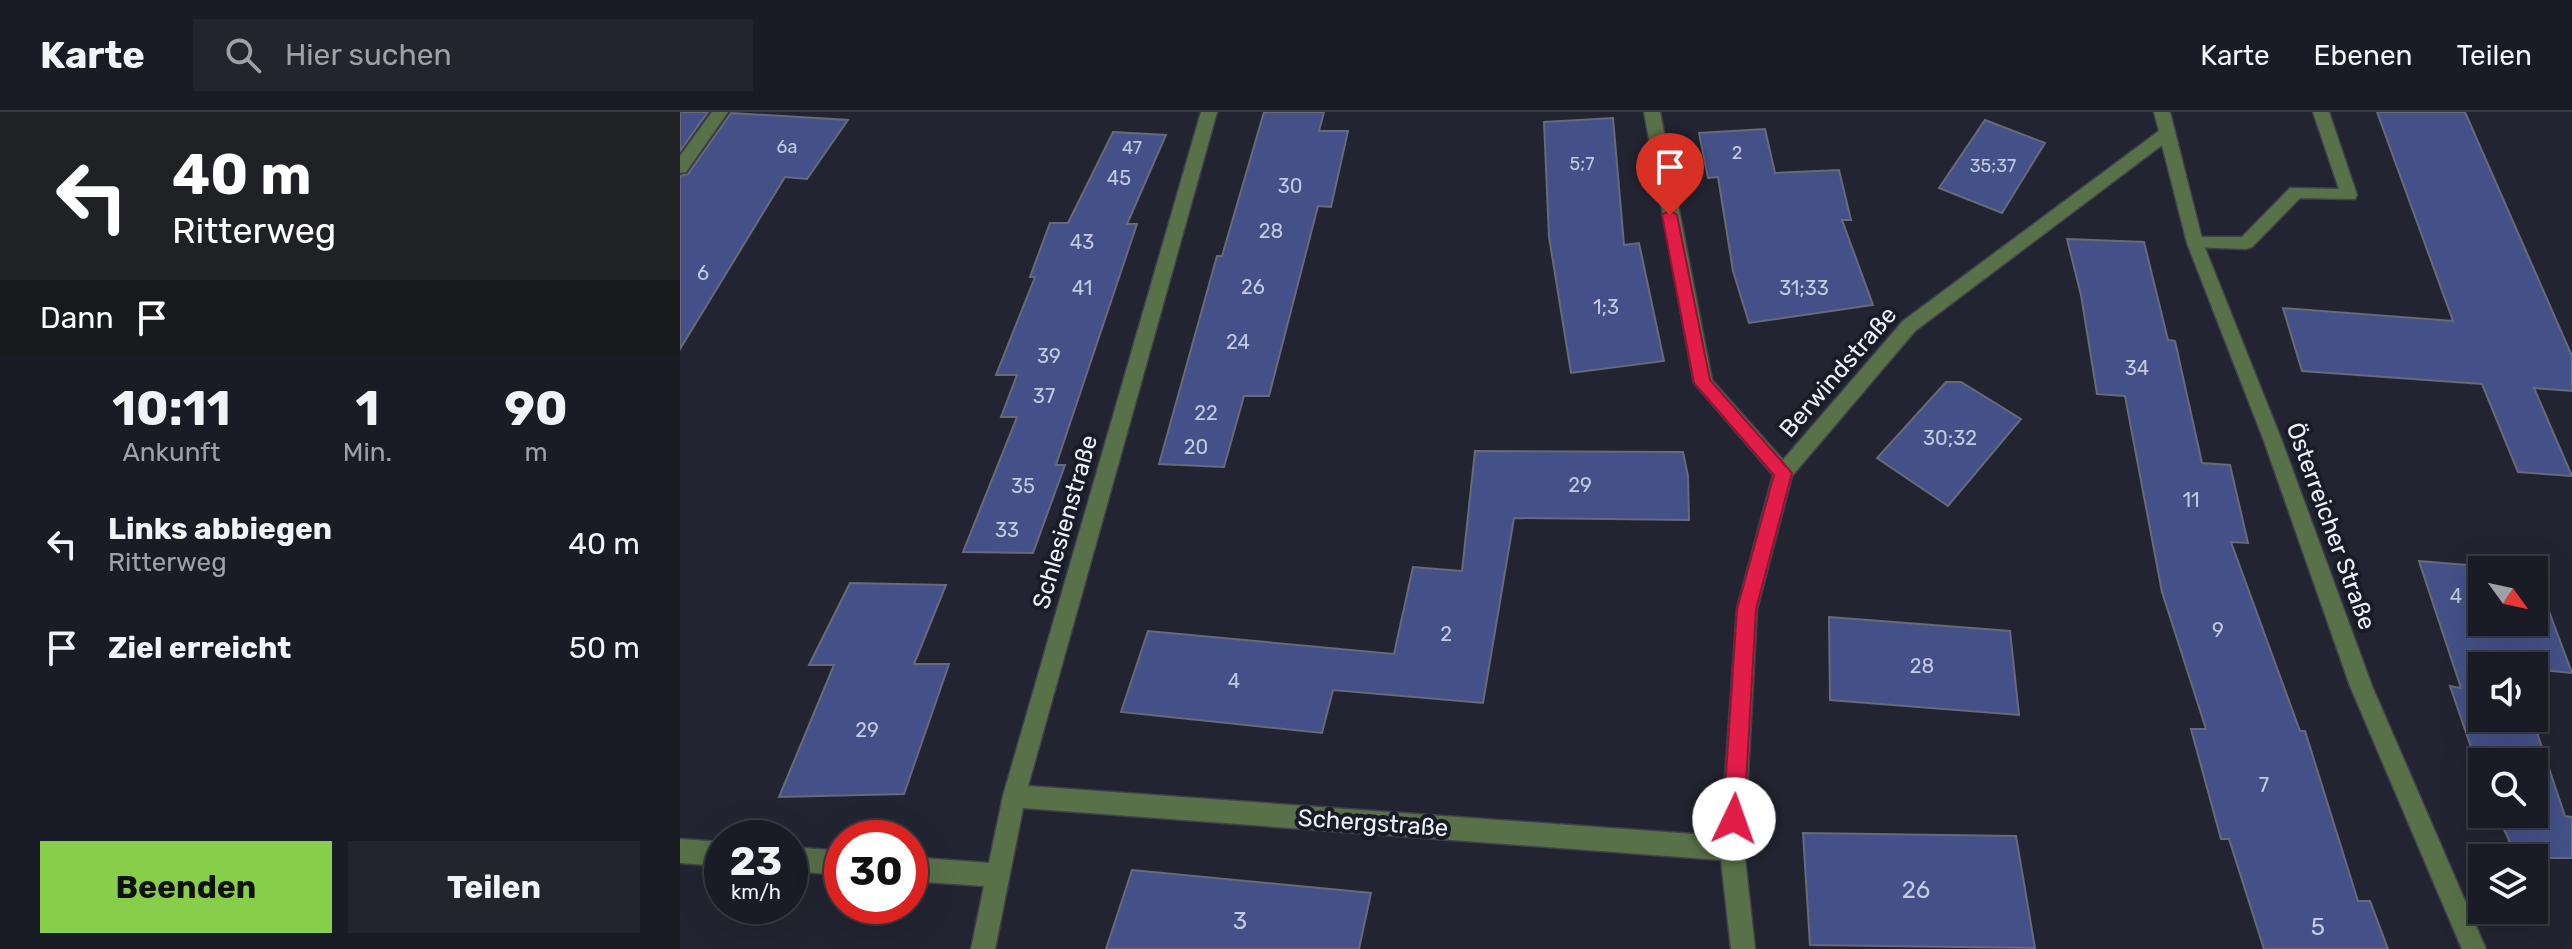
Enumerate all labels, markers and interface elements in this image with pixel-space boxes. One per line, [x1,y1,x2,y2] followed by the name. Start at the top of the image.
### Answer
[193,19,753,91] search box
[40,32,145,78] text: Karte
[221,33,265,77] icon: search
[285,37,452,73] text: Hier suchen
[2200,39,2270,72] text: Karte
[2314,39,2413,72] text: Ebenen
[2457,39,2532,72] text: Teilen
[1636,133,1704,215] pin
[777,136,797,158] house number: 6a
[1122,137,1142,159] house number: 47
[172,142,312,208] text: 40 m
[1732,142,1742,164] house number: 2
[40,144,144,248] icon: left
[1648,145,1692,189] icon: arrive
[1570,153,1594,175] house number: 5;7
[1970,155,2016,177] house number: 35;37
[1107,166,1131,190] house number: 45
[1278,174,1302,198] house number: 30
[172,209,336,252] text: Ritterweg
[1259,219,1283,243] house number: 28
[1070,230,1094,254] house number: 43
[697,261,709,285] house number: 6
[1241,275,1265,299] house number: 26
[1072,276,1092,300] house number: 41
[1779,276,1829,300] house number: 31;33
[1593,295,1619,319] house number: 1;3
[130,296,174,340] icon: arrive
[40,300,114,336] text: Dann
[1774,301,1902,443] street label: Berwindstraße
[1226,330,1250,354] house number: 24
[1037,344,1061,368] house number: 39
[2125,356,2149,380] house number: 34
[112,380,231,437] text: 10:11
[355,380,379,437] text: 1
[504,380,568,437] text: 90
[1033,384,1055,408] house number: 37
[1194,401,1218,425] house number: 22
[2280,419,2382,633] street label: Österreicher Straße
[1923,426,1977,450] house number: 30;32
[1027,432,1103,612] street label: Schlesienstraße
[1184,435,1208,459] house number: 20
[122,437,220,468] text: Ankunft
[343,437,392,468] text: Min.
[524,437,548,468] text: m
[1568,473,1592,497] house number: 29
[1011,474,1035,498] house number: 35
[2182,488,2200,512] house number: 11
[108,511,332,547] text: Links abbiegen
[995,518,1019,542] house number: 33
[40,522,84,566] icon: left
[568,526,640,562] text: 40 m
[108,547,227,578] text: Ritterweg
[2468,556,2548,636] north arrow
[2468,556,2548,924] map controls
[2450,584,2462,608] house number: 4
[2212,618,2224,642] house number: 9
[1440,622,1452,646] house number: 2
[40,626,84,670] icon: arrive
[108,630,291,666] text: Ziel erreicht
[569,630,640,666] text: 50 m
[2468,652,2548,732] button: sound
[1910,654,1934,678] house number: 28
[1228,669,1240,693] house number: 4
[855,718,879,742] house number: 29
[2468,748,2548,828] button: search
[2259,773,2269,797] house number: 7
[1692,777,1776,861] position arrow
[1297,804,1449,842] street label: Schergstraße
[824,820,928,924] speed limit sign: 30
[730,838,782,885] text: 23
[40,841,332,933] button: Beenden
[348,841,640,933] button: Teilen
[2468,844,2548,924] button: layers
[1902,876,1930,904] house number: 26
[731,880,781,904] text: km/h
[1233,907,1247,935] house number: 3
[2311,913,2325,941] house number: 5

